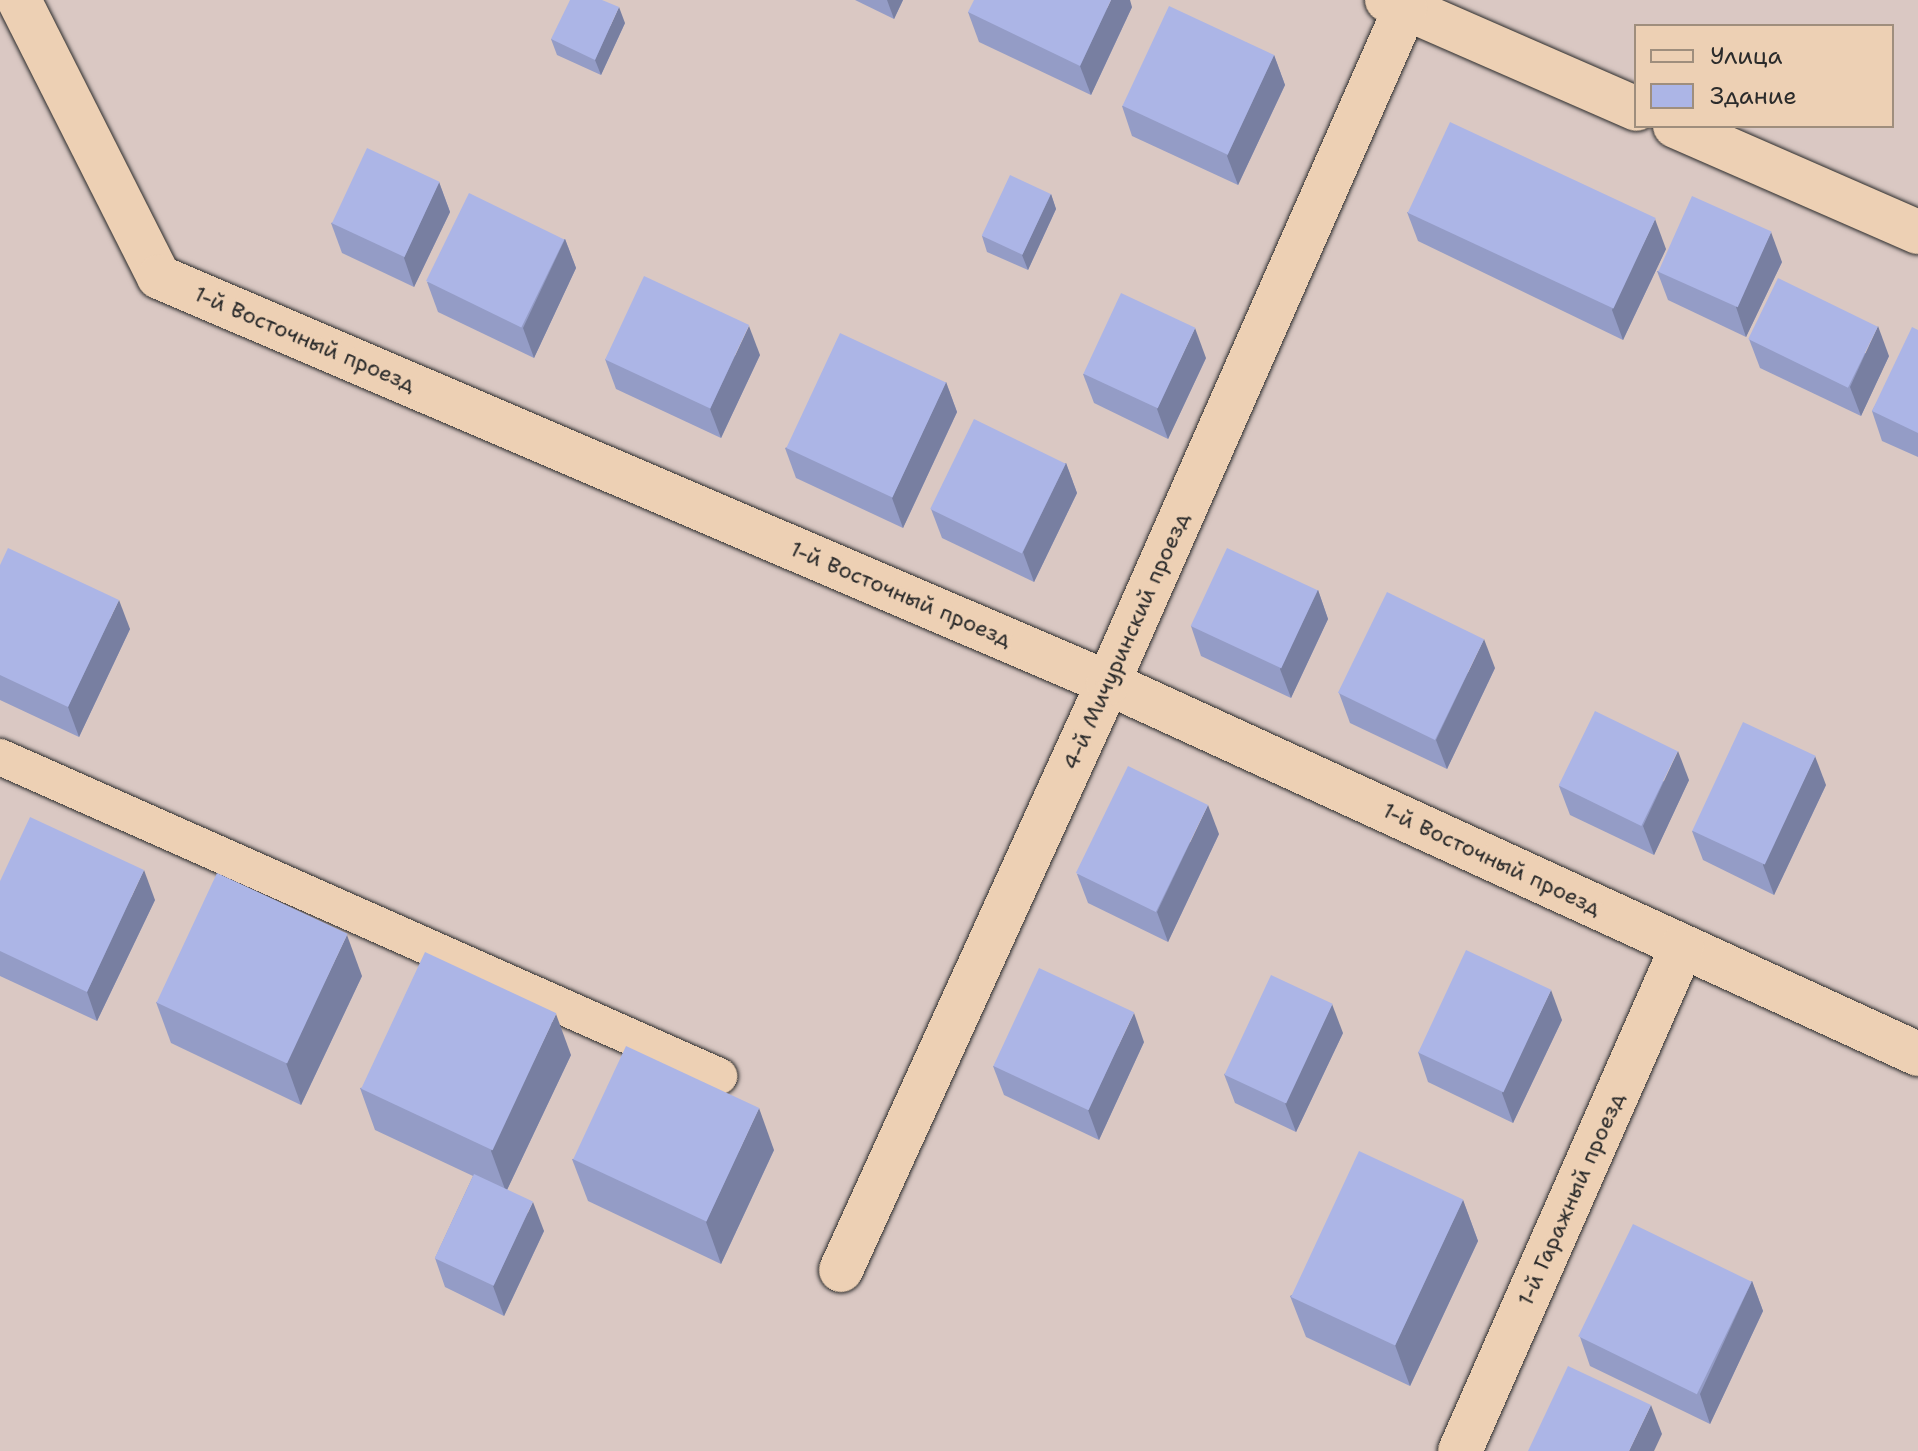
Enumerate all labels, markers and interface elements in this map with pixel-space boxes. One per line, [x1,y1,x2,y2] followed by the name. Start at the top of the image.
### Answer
[1634,24,1894,128] legend
[1710,40,1783,72] text: Улица
[1710,80,1797,112] text: Здание
[190,280,420,398] street label: 1-й Восточный проезд
[1057,508,1195,774] street label: 4-й Мичуринский проезд
[786,535,1016,653] street label: 1-й Восточный проезд
[1379,797,1605,921] street label: 1-й Восточный проезд
[1512,1088,1630,1310] street label: 1-й Гаражный проезд

